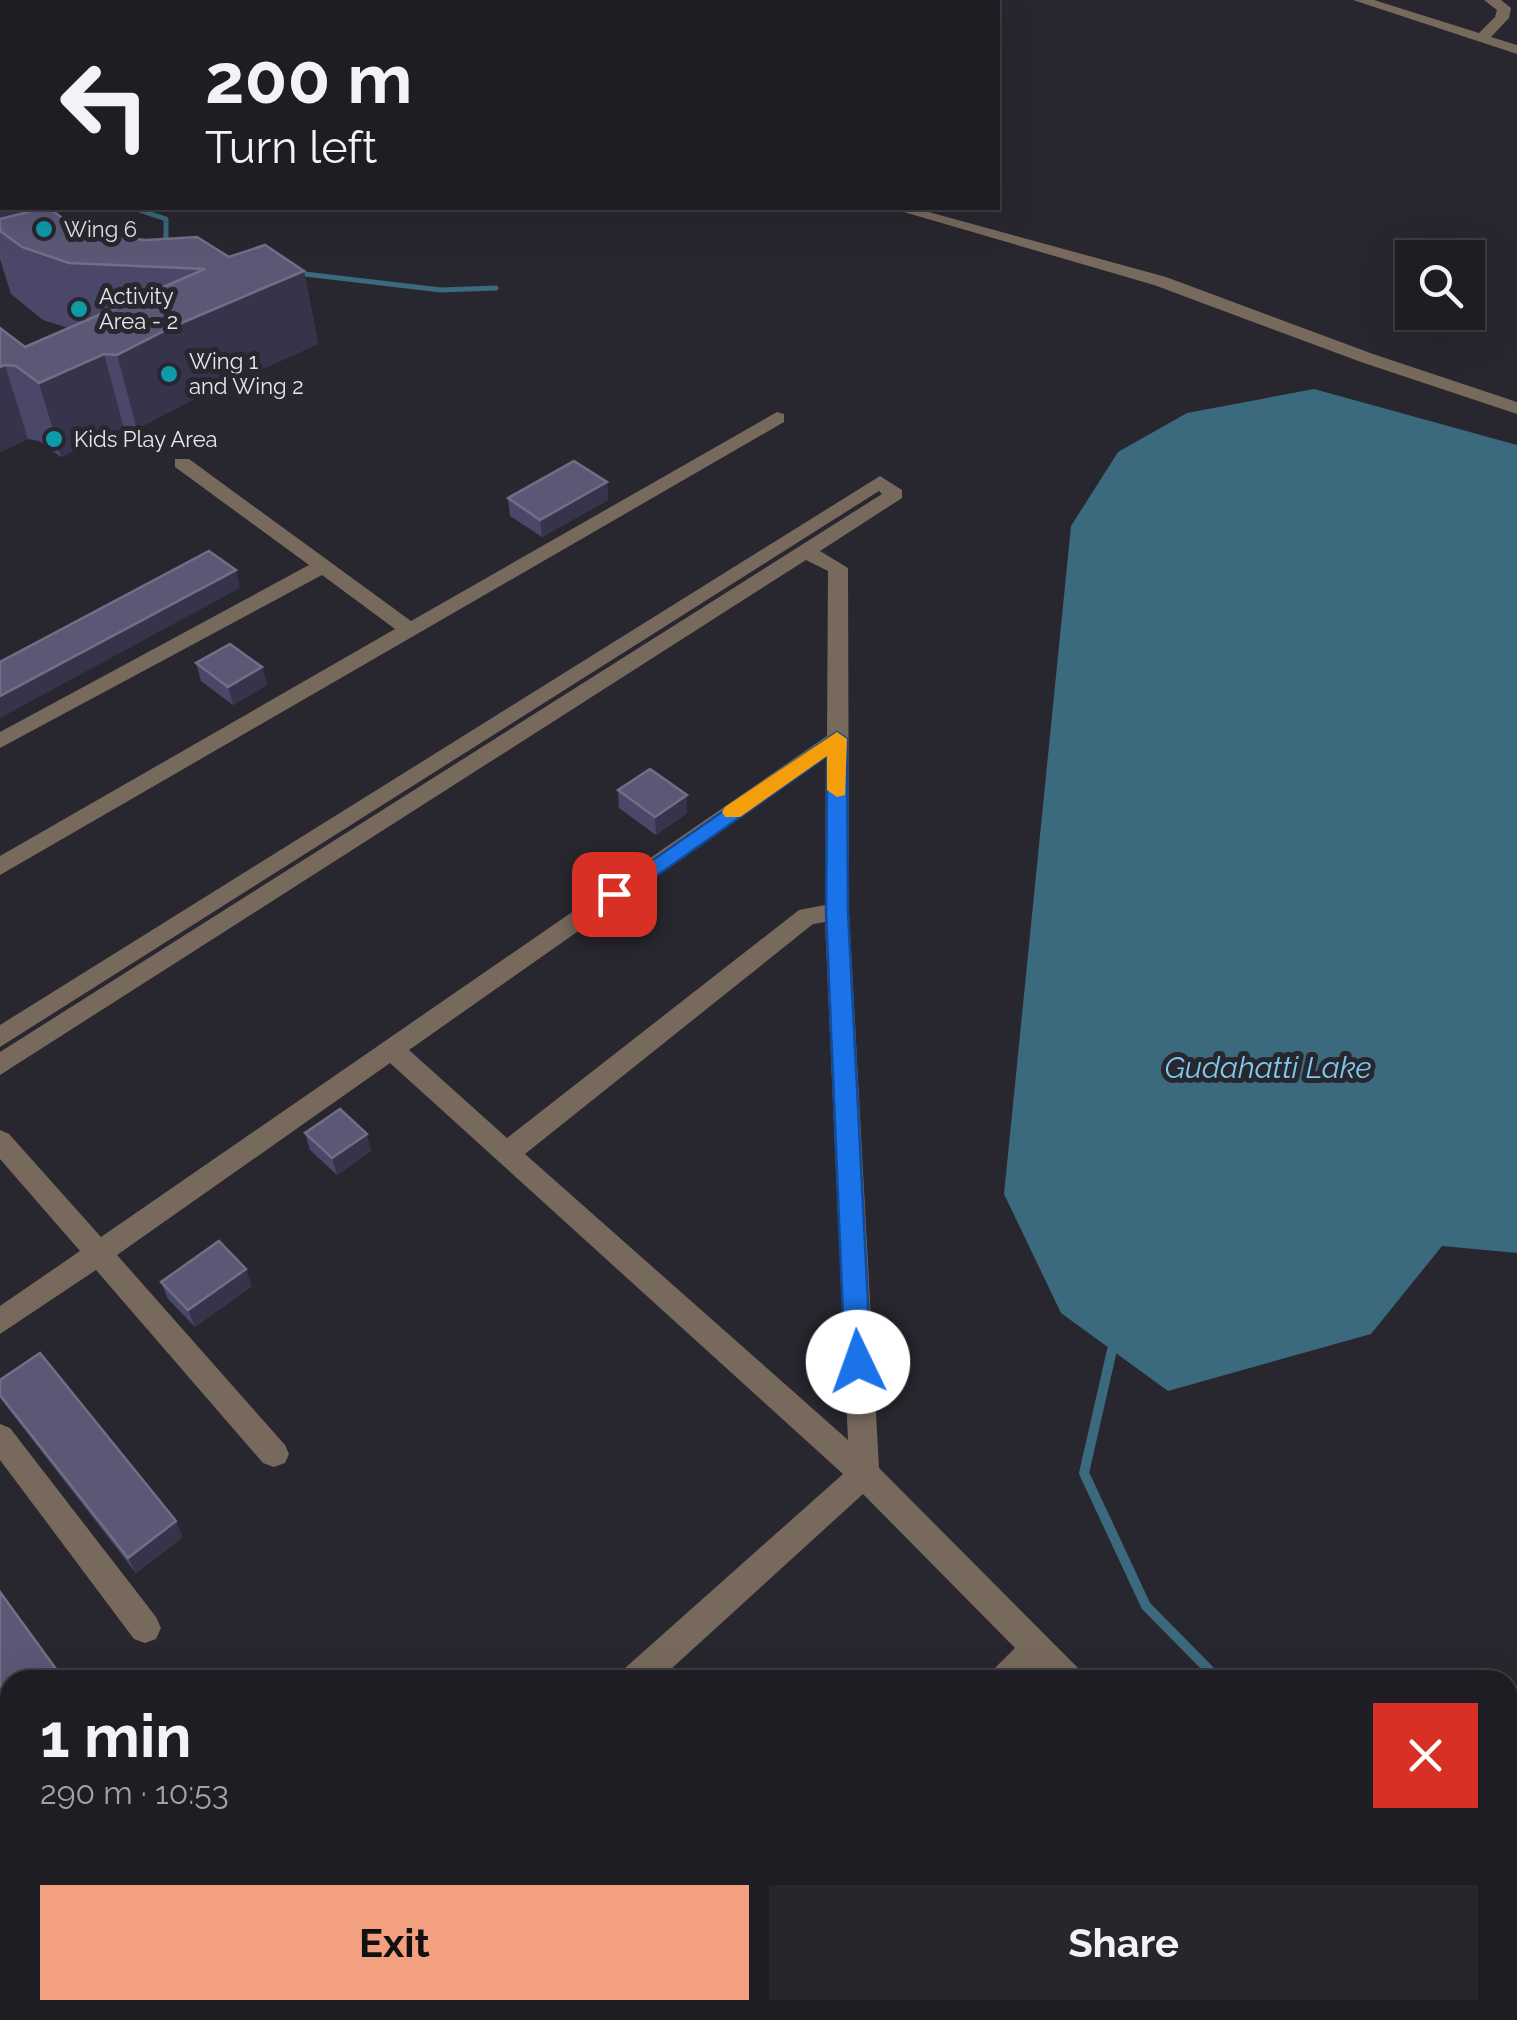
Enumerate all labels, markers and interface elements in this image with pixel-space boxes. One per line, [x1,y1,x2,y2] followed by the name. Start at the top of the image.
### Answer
[205,37,412,119] text: 200 m
[40,40,170,170] icon: left
[205,121,377,174] text: Turn left
[64,216,137,242] place label: Wing 6
[33,218,55,240] marker: Wing 6
[1395,240,1485,330] map controls
[1395,240,1485,330] button: search
[99,283,178,334] place label: Activity Area - 2
[68,298,90,320] marker: Activity Area - 2
[189,348,304,399] place label: Wing 1 and Wing 2
[158,363,180,385] marker: Wing 1 and Wing 2
[74,426,218,452] place label: Kids Play Area
[43,428,65,450] marker: Kids Play Area
[572,852,657,937] pin
[587,867,642,922] icon: arrive
[1164,1050,1372,1085] water label: Gudahatti Lake
[806,1310,910,1414] position arrow
[40,1701,191,1771] text: 1 min
[1373,1703,1478,1808] button: close
[40,1774,229,1811] text: 290 m · 10:53
[40,1885,749,2000] button: Exit
[769,1885,1478,2000] button: Share

